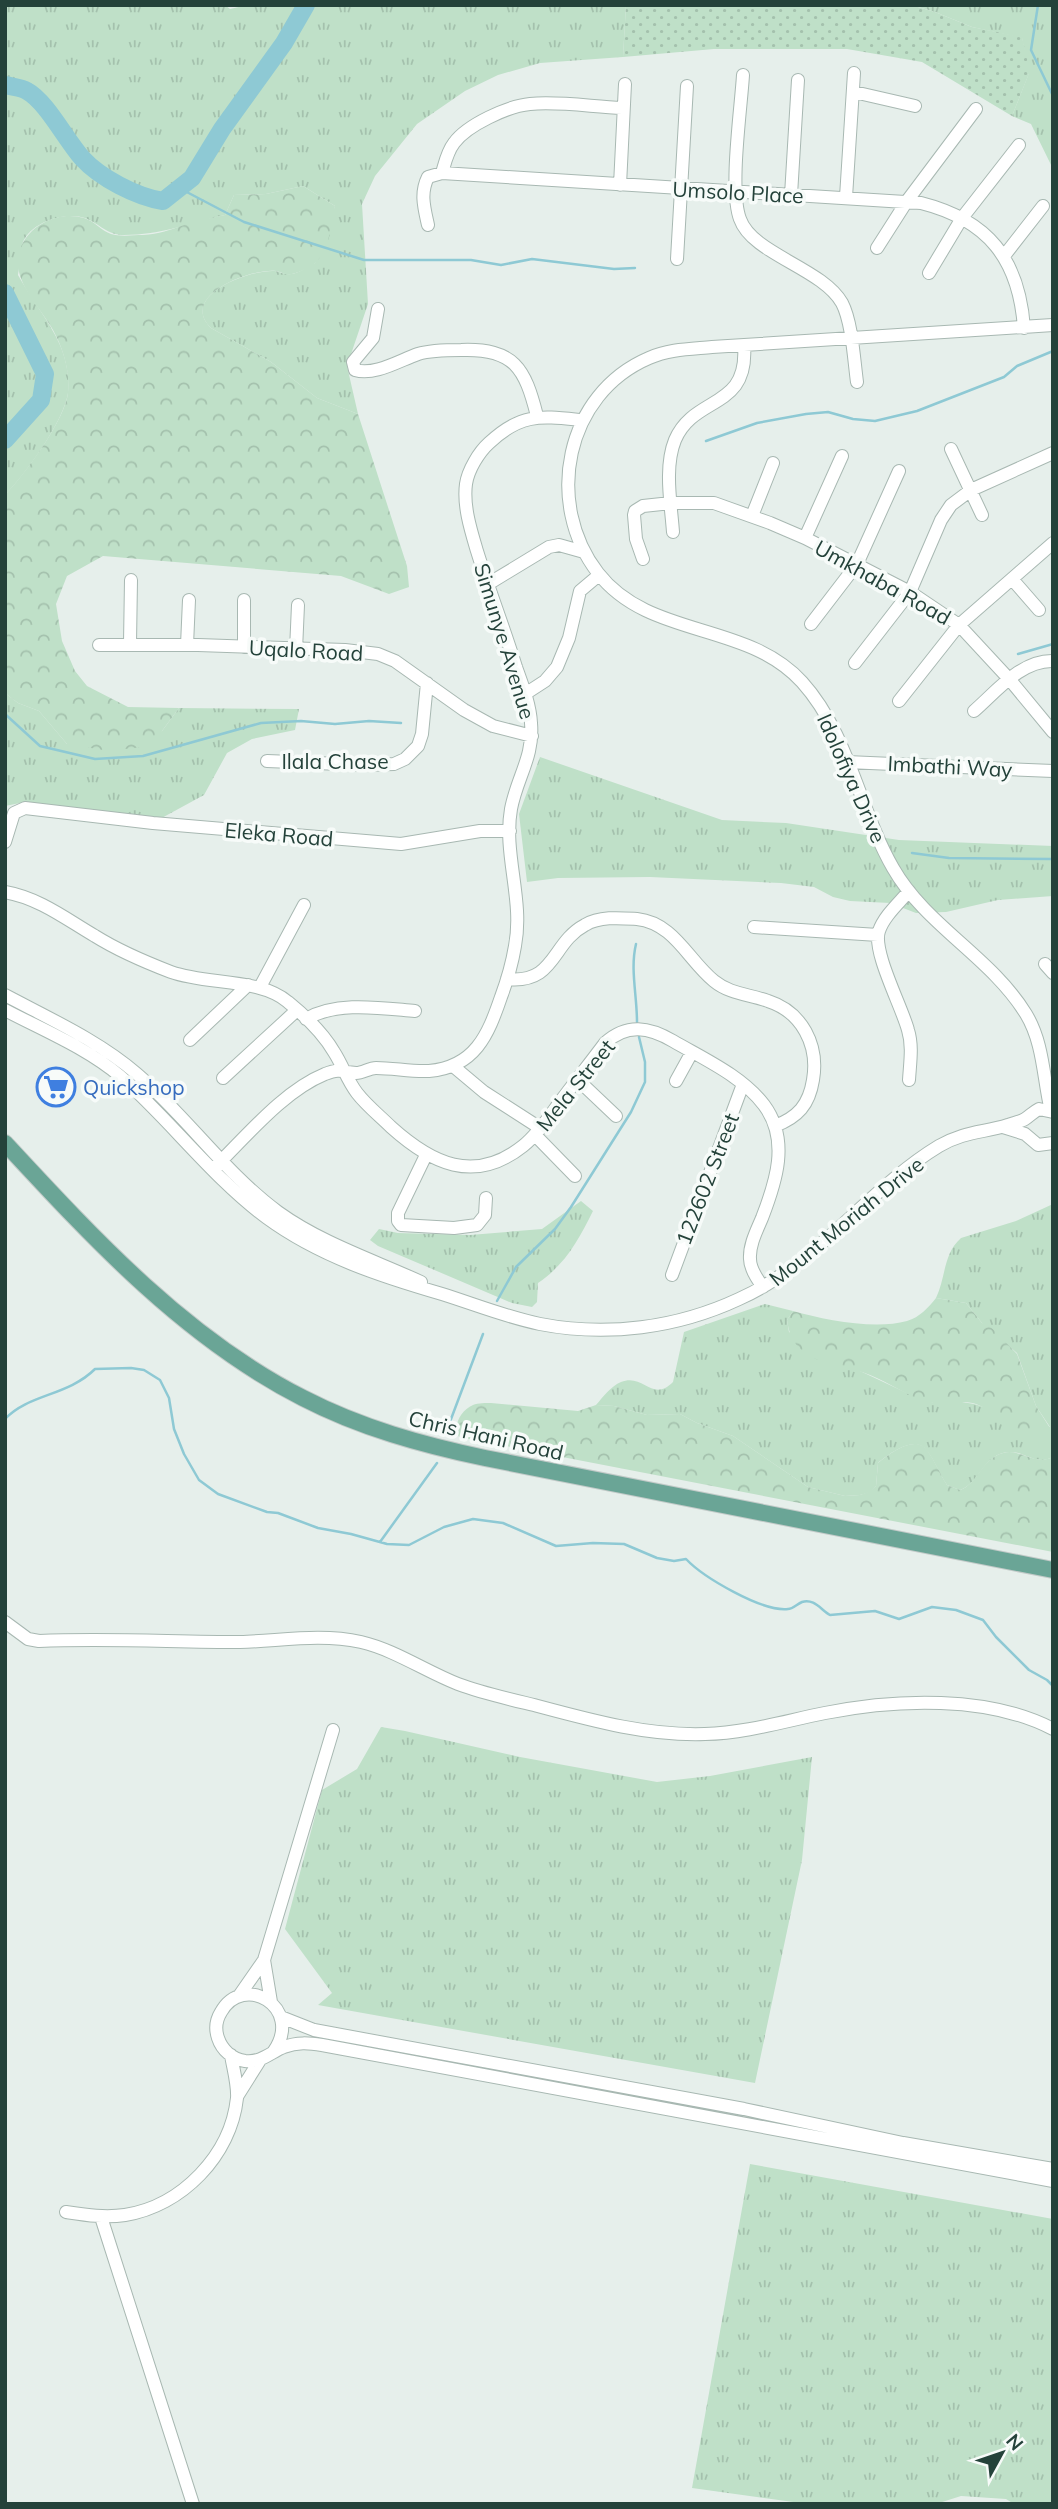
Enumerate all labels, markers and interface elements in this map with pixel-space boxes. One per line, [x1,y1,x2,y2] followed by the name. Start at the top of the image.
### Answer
[672,176,804,208] street label: Umsolo Place
[810,534,956,630] street label: Umkhaba Road
[469,560,541,722] street label: Simunye Avenue
[248,634,364,666] street label: Uqalo Road
[812,709,892,847] street label: Idolofiya Drive
[281,748,389,774] street label: Ilala Chase
[887,750,1013,782] street label: Imbathi Way
[224,816,334,852] street label: Eleka Road
[530,1034,620,1136] street label: Mela Street
[35,1066,77,1108] supermarket icon: Quickshop
[83,1074,185,1100] place label: Quickshop
[670,1109,744,1249] street label: 122602 Street
[764,1151,928,1291] street label: Mount Moriah Drive
[406,1405,566,1465] street label: Chris Hani Road
[967,2418,1037,2488] north arrow
[1001,2429,1029,2455] text: N

